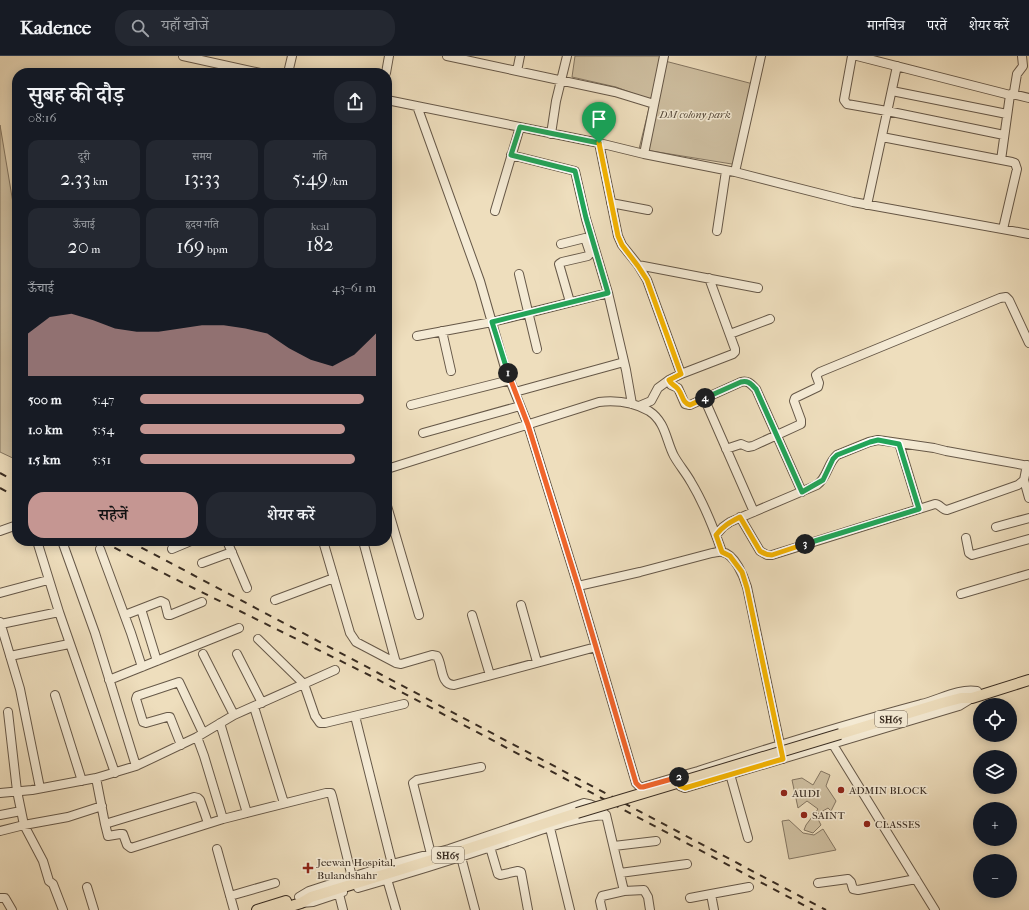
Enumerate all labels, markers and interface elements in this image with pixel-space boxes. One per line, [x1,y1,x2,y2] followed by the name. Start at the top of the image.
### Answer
[115,10,395,46] search box
[161,16,208,34] text: यहाँ खोजें
[20,17,91,39] text: Kadence
[129,17,151,39] icon: search
[867,17,905,34] text: मानचित्र
[927,17,947,34] text: परतें
[969,17,1009,34] text: शेयर करें
[334,81,376,123] button: share
[28,82,124,108] text: सुबह की दौड़
[582,102,616,143] pin
[588,108,610,130] icon: arrive
[658,108,731,121] park label: DM colony park
[28,110,56,125] text: 08:16
[78,150,90,163] text: दूरी
[192,150,212,163] text: समय
[313,150,327,163] text: गति
[60,167,91,190] text: 2.33
[184,167,220,190] text: 13:33
[292,167,328,190] text: 5:49
[91,175,108,188] text: km
[328,175,348,188] text: /km
[73,218,95,231] text: ऊँचाई
[185,218,219,231] text: हृदय गति
[311,220,329,233] text: kcal
[306,233,334,256] text: 182
[68,235,89,258] text: 20
[176,235,205,258] text: 169
[89,243,100,256] text: m
[205,243,228,256] text: bpm
[28,280,54,295] text: ऊँचाई
[332,280,376,295] text: 43–61 m
[498,363,518,383] pin: 1
[506,366,510,379] text: 1
[695,388,715,408] pin: 4
[702,391,708,404] text: 4
[28,392,62,407] text: 500 m
[92,392,114,407] text: 5:47
[28,422,63,437] text: 1.0 km
[92,422,114,437] text: 5:54
[28,452,61,467] text: 1.5 km
[92,452,111,467] text: 5:51
[28,492,198,538] button: सहेजें
[206,492,376,538] button: शेयर करें
[795,534,815,554] pin: 3
[803,537,807,550] text: 3
[973,698,1017,898] map controls
[973,698,1017,742] button: locate
[875,711,907,727] road number: SH65
[973,750,1017,794] button: layers
[669,767,689,787] pin: 2
[676,770,682,783] text: 2
[848,784,928,797] place label: ADMIN BLOCK
[836,785,846,795] marker: ADMIN BLOCK
[791,787,821,800] place label: AUDI
[779,788,789,798] marker: AUDI
[973,802,1017,846] button: +
[812,809,845,822] place label: SAINT
[799,810,809,820] marker: SAINT
[875,818,920,831] place label: CLASSES
[862,819,872,829] marker: CLASSES
[432,847,464,863] road number: SH65
[973,854,1017,898] button: −
[316,856,395,882] place label: Jeewan Hospital, Bulandshahr
[302,862,314,874] marker: Jeewan Hospital, Bulandshahr

